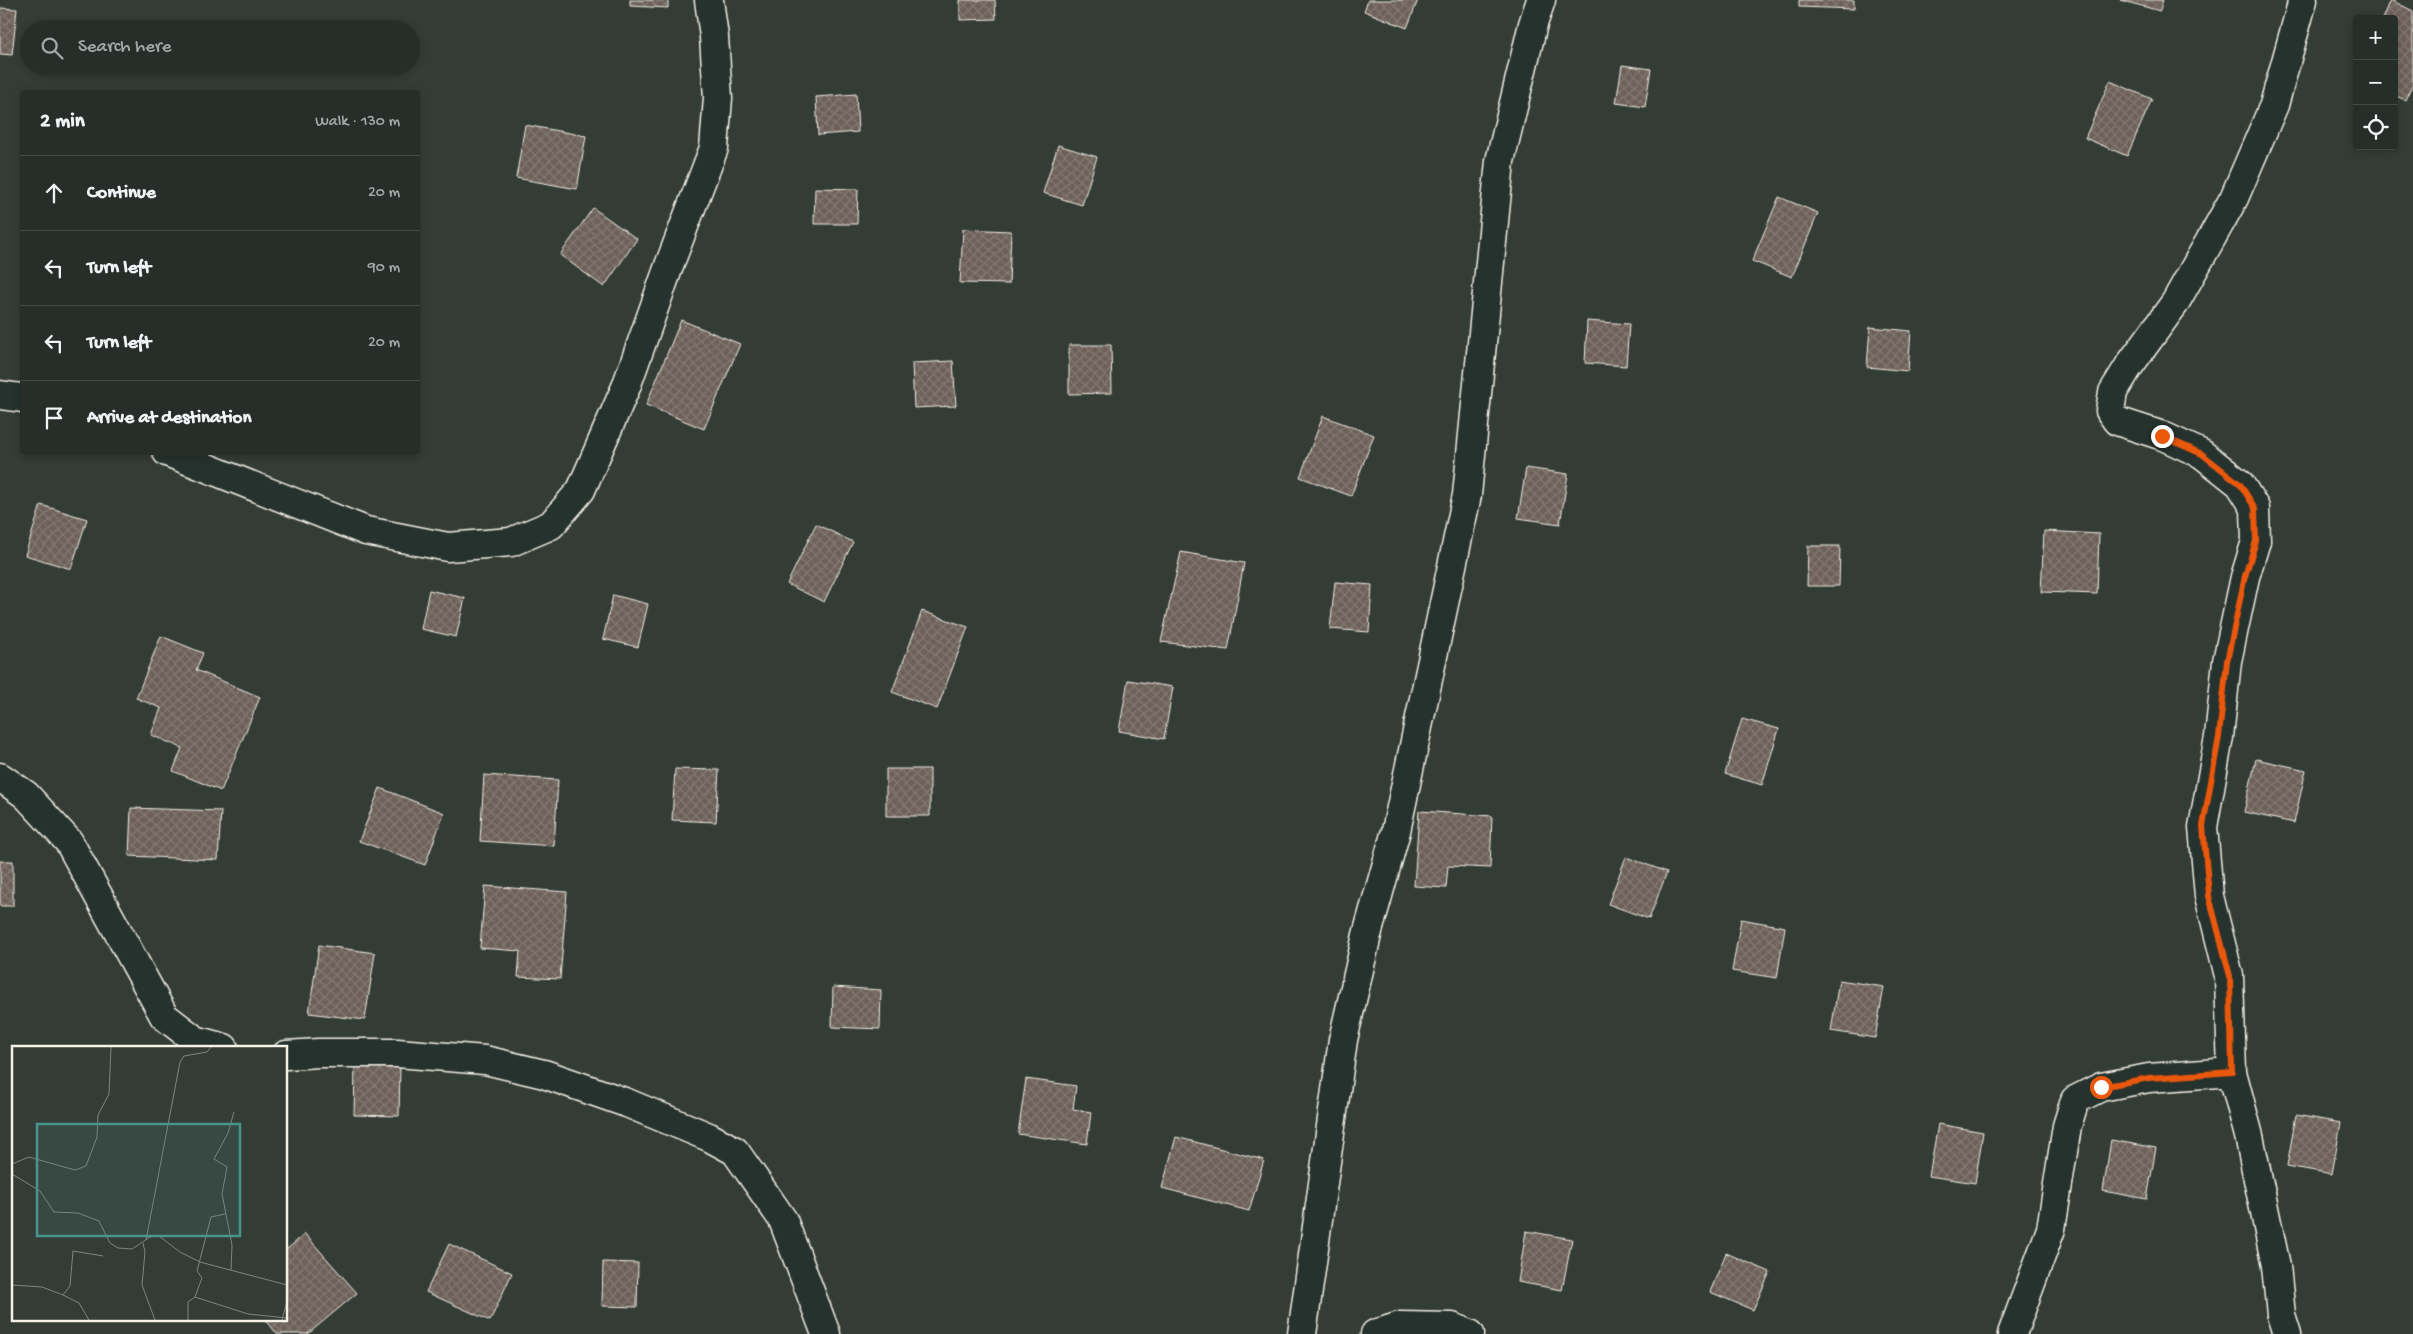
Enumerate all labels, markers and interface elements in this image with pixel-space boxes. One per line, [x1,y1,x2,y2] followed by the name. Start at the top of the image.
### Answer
[2353,15,2398,150] map controls
[2353,15,2398,60] button: +
[20,20,420,75] search box
[38,34,66,62] icon: search
[78,36,172,59] text: Search here
[2353,60,2398,105] button: −
[2353,105,2398,150] button: locate
[40,110,85,135] text: 2 min
[315,113,400,132] text: Walk · 130 m
[40,179,68,207] icon: ahead
[87,182,156,205] text: Continue
[368,184,400,203] text: 20 m
[40,254,68,282] icon: left
[87,257,151,280] text: Turn left
[368,259,400,278] text: 90 m
[40,329,68,357] icon: left
[87,332,151,355] text: Turn left
[368,334,400,353] text: 20 m
[40,404,68,432] icon: arrive
[87,407,251,430] text: Arrive at destination
[2151,425,2174,448] route end
[12,1046,288,1322] inset map
[2090,1076,2113,1099] route start

